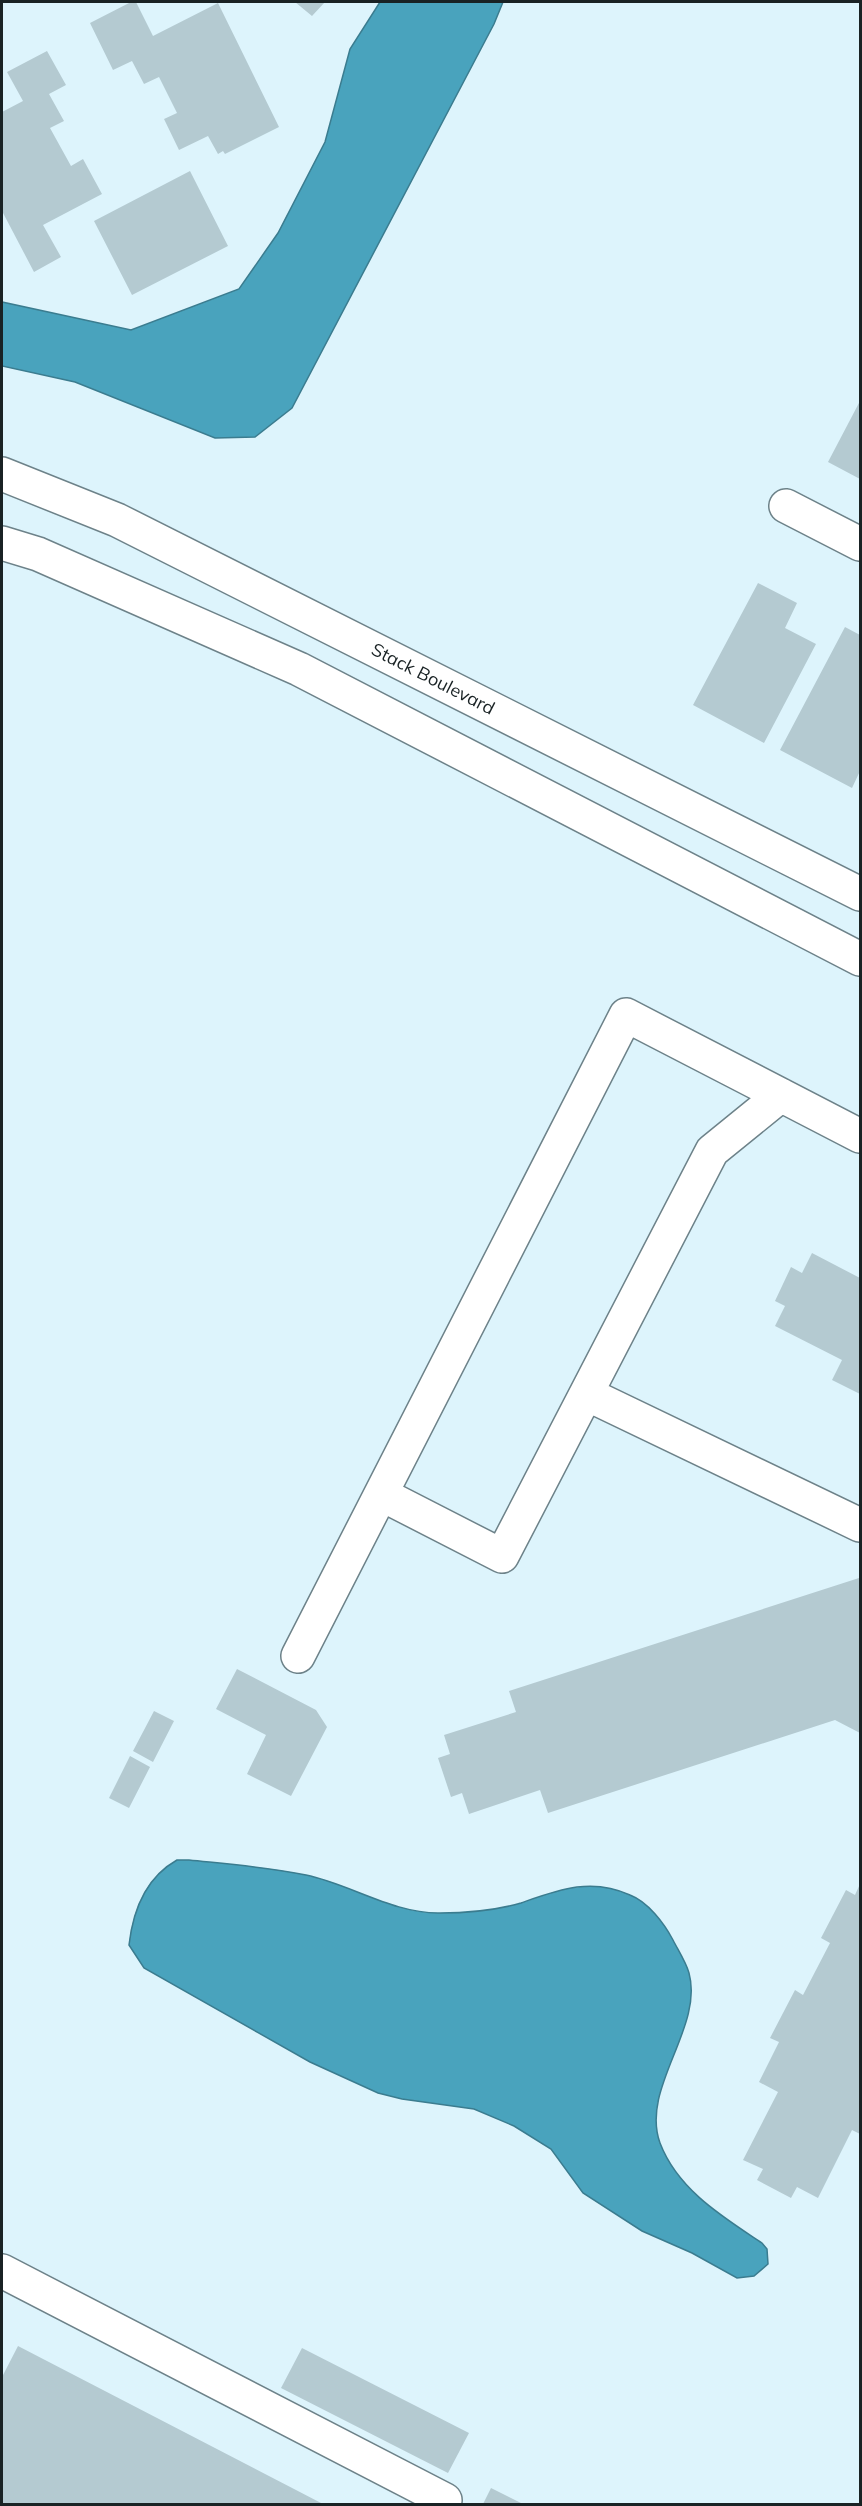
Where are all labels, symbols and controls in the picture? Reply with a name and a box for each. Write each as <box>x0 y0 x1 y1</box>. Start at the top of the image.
street label: Stack Boulevard <box>368 638 499 720</box>

